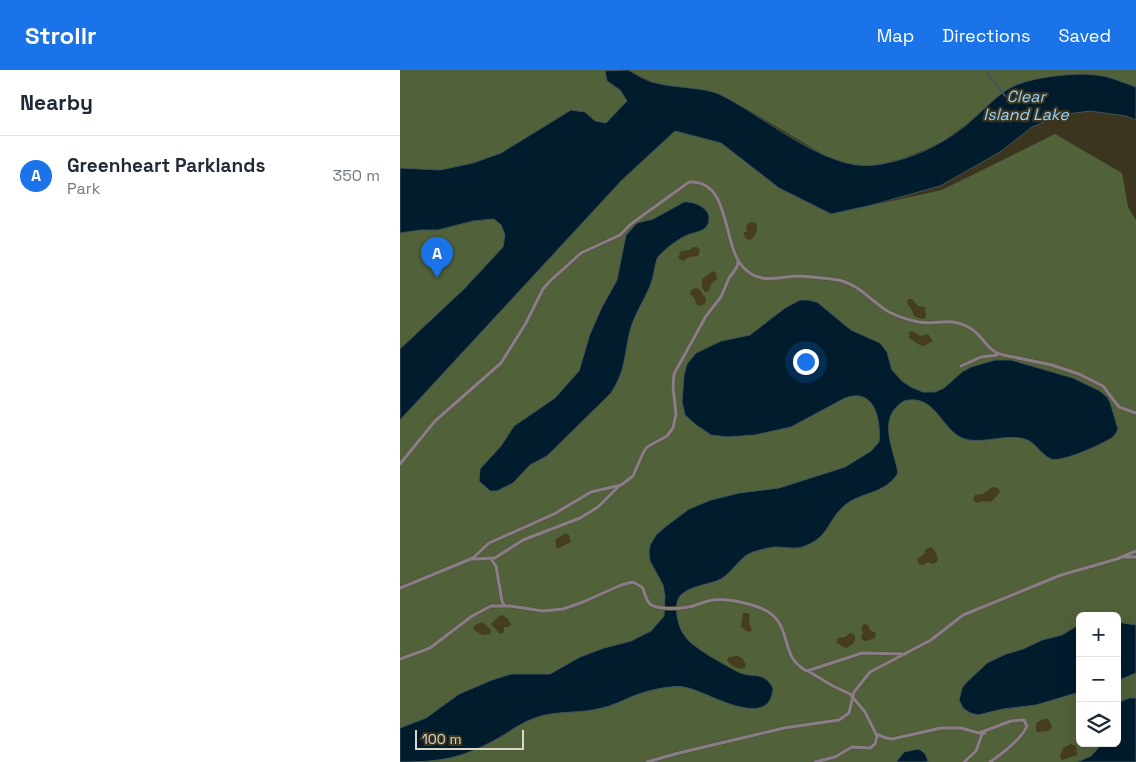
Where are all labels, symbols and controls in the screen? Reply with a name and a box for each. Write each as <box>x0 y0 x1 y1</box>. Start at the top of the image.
text: Strollr <box>25 20 97 51</box>
text: Map <box>877 24 914 47</box>
text: Directions <box>942 24 1031 47</box>
text: Saved <box>1059 24 1111 47</box>
water label: Clear Island Lake <box>983 86 1069 125</box>
text: Nearby <box>20 89 93 116</box>
text: Greenheart Parklands <box>67 153 265 178</box>
text: A <box>31 165 41 186</box>
text: 350 m <box>333 165 380 186</box>
text: Park <box>67 178 100 199</box>
pin: A <box>421 237 453 278</box>
your location <box>793 349 819 375</box>
map controls <box>1076 612 1121 747</box>
button: + <box>1076 612 1121 657</box>
button: − <box>1076 657 1121 702</box>
button: layers <box>1076 702 1121 747</box>
scale bar <box>415 727 524 750</box>
text: 100 m <box>422 730 461 748</box>

